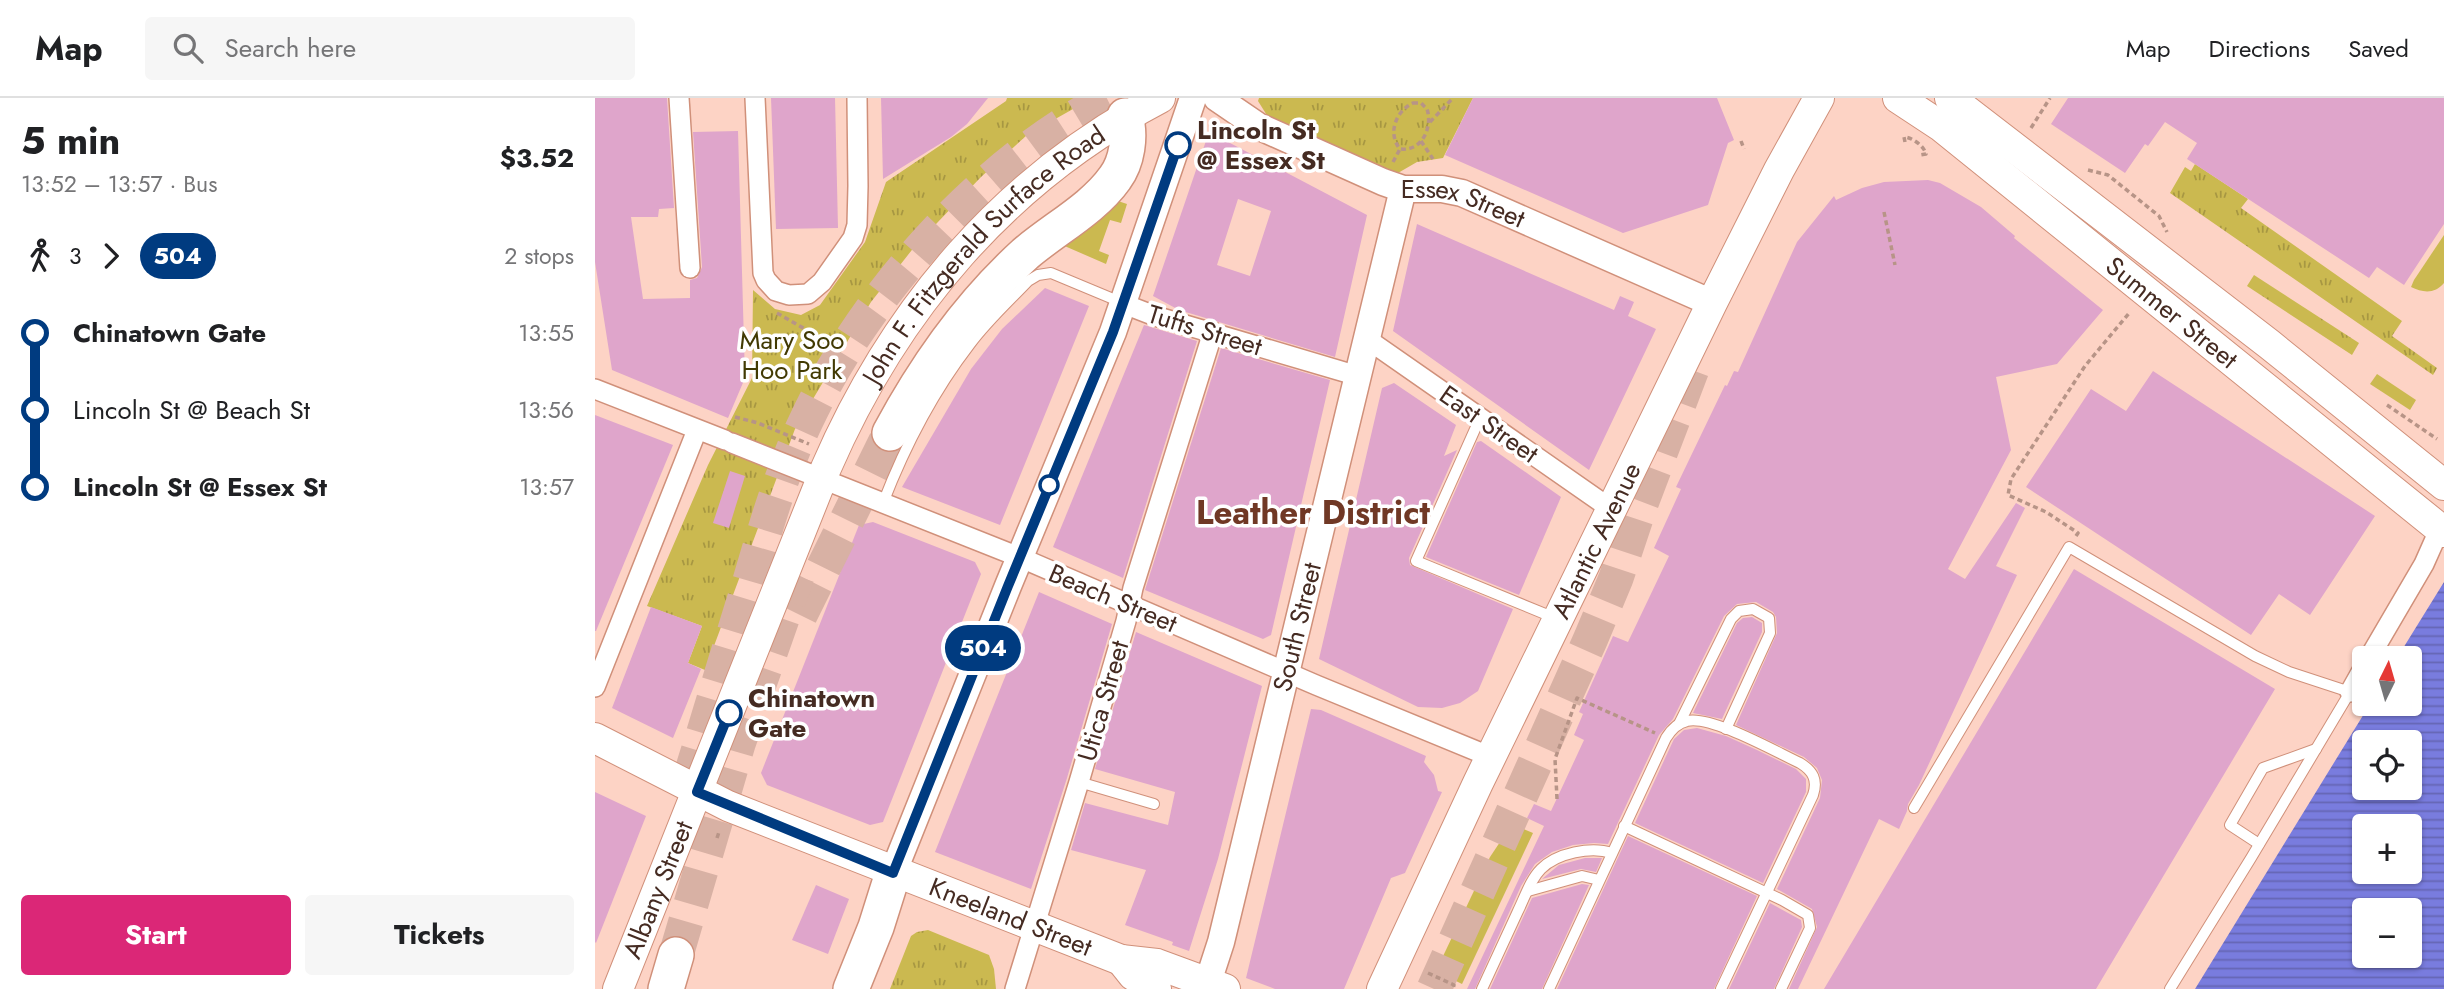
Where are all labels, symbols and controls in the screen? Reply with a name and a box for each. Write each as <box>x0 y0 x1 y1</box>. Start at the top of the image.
search box <box>145 17 635 80</box>
text: Map <box>35 25 103 72</box>
icon: search <box>169 29 207 67</box>
text: Search here <box>225 29 356 67</box>
text: Map <box>2126 31 2171 66</box>
text: Directions <box>2209 31 2310 66</box>
text: Saved <box>2348 31 2409 66</box>
place label: Lincoln St @ Essex St <box>1197 111 1326 179</box>
text: 5 min <box>21 113 120 168</box>
street label: John F. Fitzgerald Surface Road <box>851 116 1113 394</box>
marker: Lincoln St @ Essex St <box>1165 132 1191 158</box>
text: $3.52 <box>500 139 574 177</box>
text: 13:52 – 13:57 · Bus <box>21 167 217 201</box>
street label: Essex Street <box>1401 169 1532 238</box>
icon: walk <box>21 237 59 275</box>
icon: forward <box>92 237 130 275</box>
text: 504 <box>154 238 202 273</box>
text: 3 <box>69 239 82 273</box>
text: 2 stops <box>504 239 574 273</box>
street label: Summer Street <box>2097 247 2247 378</box>
street label: Tufts Street <box>1143 295 1268 366</box>
text: Chinatown Gate <box>73 314 266 352</box>
text: 13:55 <box>518 316 574 350</box>
park label: Mary Soo Hoo Park <box>739 321 845 389</box>
street label: East Street <box>1432 376 1547 473</box>
text: Lincoln St @ Beach St <box>73 391 310 429</box>
text: 13:56 <box>518 393 574 427</box>
street label: Atlantic Avenue <box>1542 456 1650 625</box>
text: Lincoln St @ Essex St <box>73 468 327 506</box>
text: 13:57 <box>519 470 574 504</box>
unlabelled marker <box>1039 475 1059 495</box>
district label: Leather District <box>1196 489 1431 536</box>
street label: Beach Street <box>1043 554 1184 642</box>
street label: South Street <box>1263 558 1331 696</box>
line badge: 504 <box>943 625 1023 671</box>
text: 504 <box>959 630 1007 665</box>
street label: Utica Street <box>1068 635 1139 766</box>
north arrow <box>2352 646 2422 716</box>
map controls <box>2352 646 2422 968</box>
place label: Chinatown Gate <box>748 679 875 747</box>
marker: Chinatown Gate <box>716 700 742 726</box>
button: locate <box>2352 730 2422 800</box>
street label: Albany Street <box>613 814 703 964</box>
button: + <box>2352 814 2422 884</box>
street label: Kneeland Street <box>924 868 1098 966</box>
button: Start <box>21 895 291 975</box>
button: Tickets <box>305 895 574 975</box>
button: − <box>2352 898 2422 968</box>

